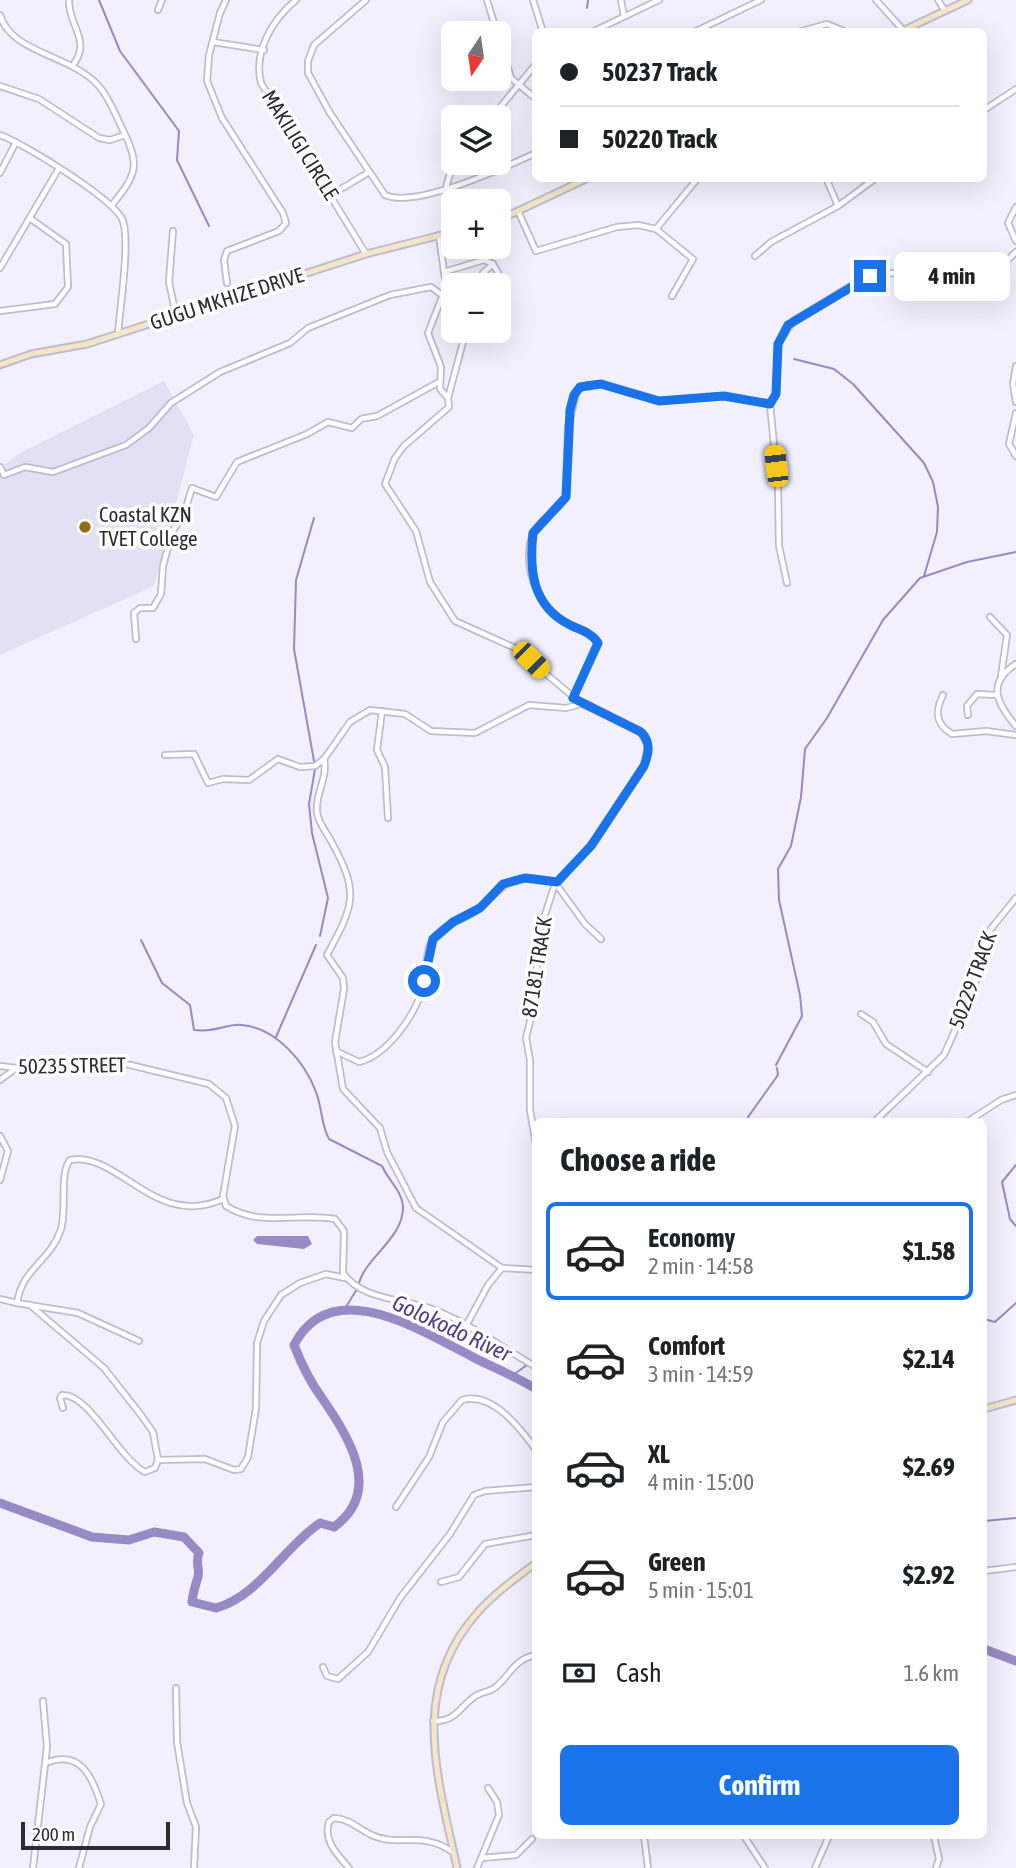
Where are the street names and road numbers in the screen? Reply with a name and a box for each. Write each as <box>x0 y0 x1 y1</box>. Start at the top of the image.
street label: MAKILIGI CIRCLE <box>258 85 344 204</box>
street label: GUGU MKHIZE DRIVE <box>147 262 307 334</box>
street label: 87181 TRACK <box>516 914 556 1019</box>
street label: 50229 TRACK <box>943 927 1001 1032</box>
street label: 50235 STREET <box>18 1052 126 1078</box>

